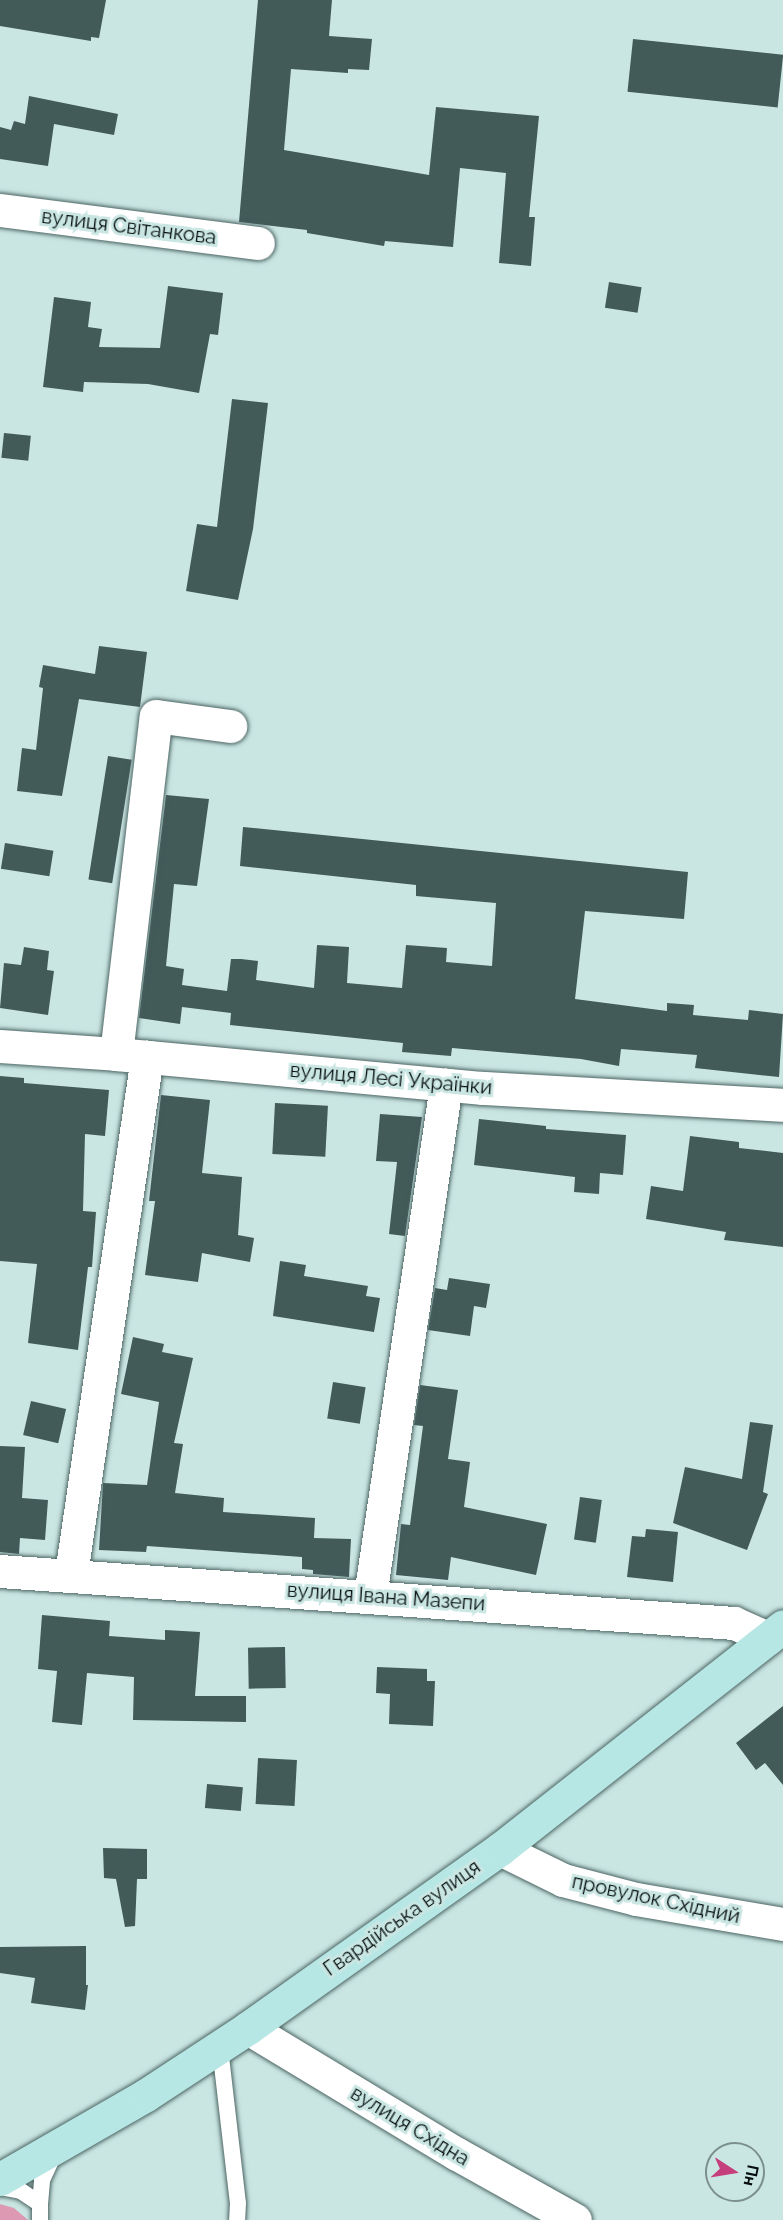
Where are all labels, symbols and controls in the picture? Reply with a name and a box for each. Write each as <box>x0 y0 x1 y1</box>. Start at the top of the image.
street label: вулиця Світанкова <box>40 204 218 250</box>
street label: вулиця Лесі Українки <box>289 1058 493 1100</box>
street label: вулиця Івана Мазепи <box>286 1578 486 1616</box>
street label: Гвардійська вулиця <box>319 1855 485 1981</box>
street label: провулок Східний <box>570 1869 742 1929</box>
street label: вулиця Східна <box>346 2081 474 2171</box>
north arrow <box>705 2142 765 2202</box>
text: Пн <box>740 2163 763 2188</box>

